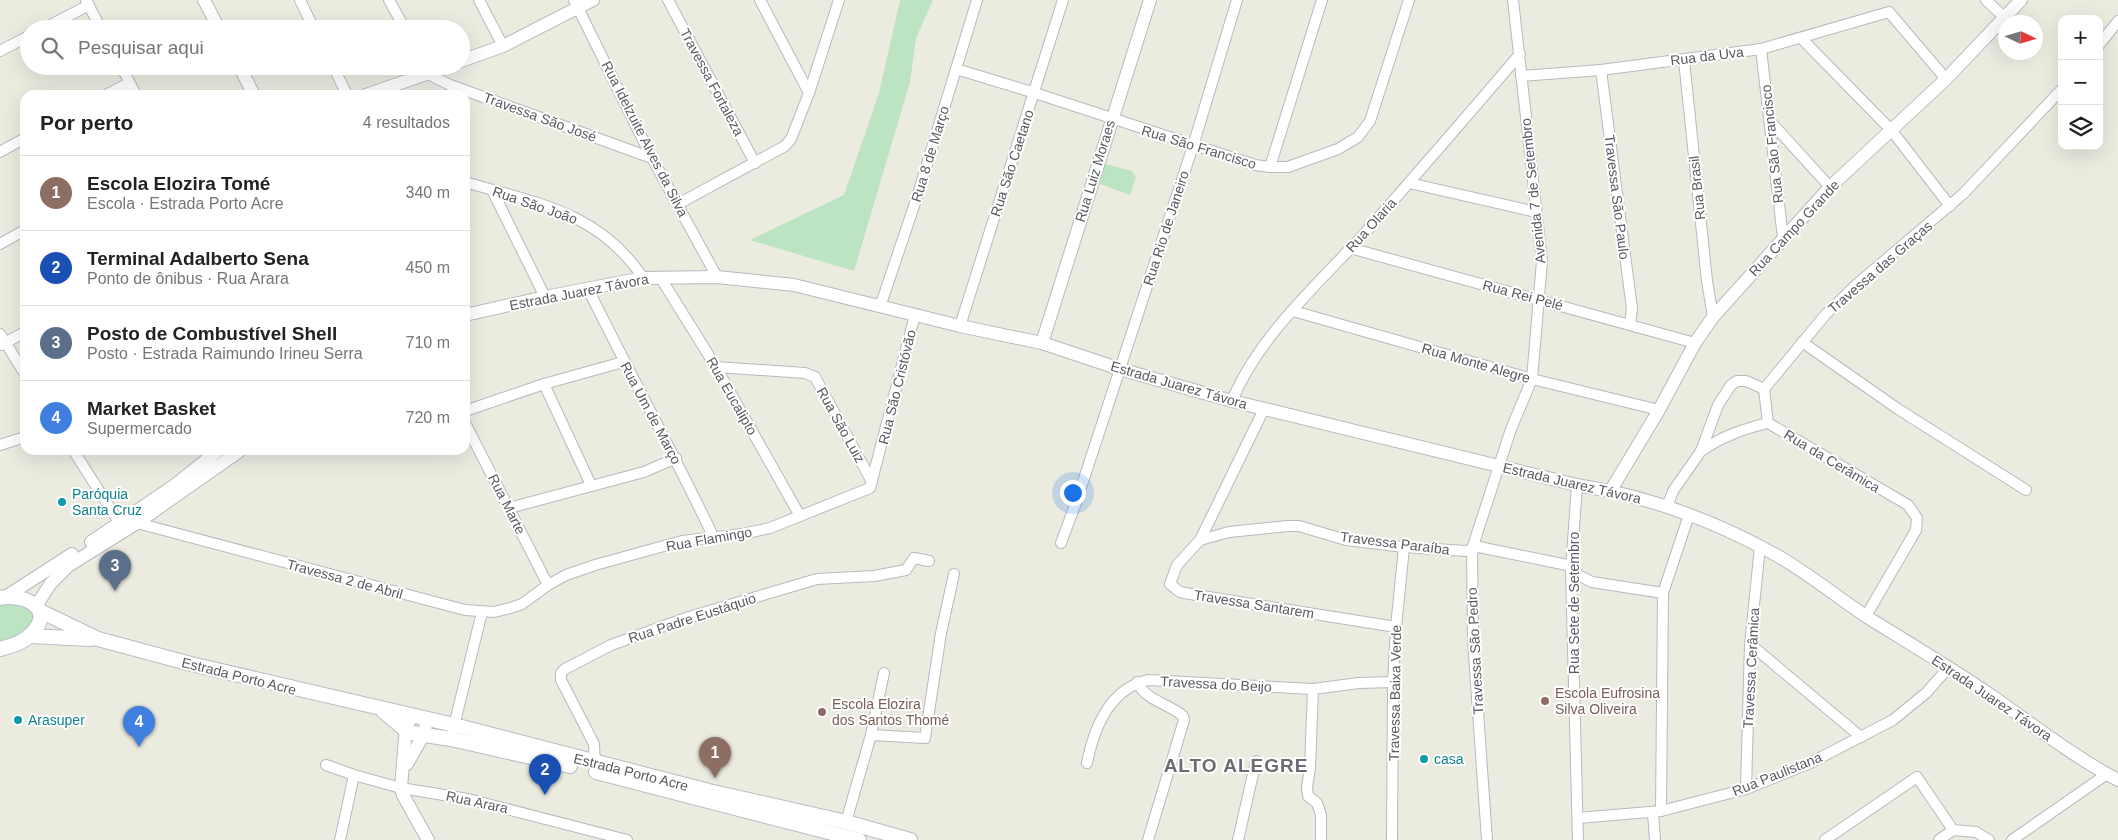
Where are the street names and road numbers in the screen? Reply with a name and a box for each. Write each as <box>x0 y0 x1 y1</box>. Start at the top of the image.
street label: Travessa Fortaleza <box>677 26 747 139</box>
street label: Rua da Uva <box>1669 44 1745 68</box>
street label: Rua Idelzuite Alves da Silva <box>599 58 691 220</box>
street label: Rua São Francisco <box>1758 84 1786 204</box>
street label: Travessa São José <box>481 89 599 145</box>
street label: Rua 8 de Março <box>908 104 952 204</box>
street label: Rua São Caetano <box>987 107 1037 218</box>
street label: Avenida 7 de Setembro <box>1517 117 1549 264</box>
street label: Rua Luiz Moraes <box>1072 118 1118 224</box>
street label: Rua São Francisco <box>1140 122 1258 172</box>
street label: Travessa São Paulo <box>1601 134 1633 260</box>
street label: Rua Brasil <box>1686 155 1708 221</box>
street label: Rua Rio de Janeiro <box>1140 168 1192 287</box>
street label: Rua Campo Grande <box>1745 177 1843 279</box>
street label: Rua São João <box>490 183 580 227</box>
street label: Rua Olaria <box>1343 195 1399 255</box>
street label: Travessa das Graças <box>1825 217 1935 317</box>
street label: Estrada Juarez Távora <box>508 271 650 313</box>
street label: Rua Rei Pelé <box>1481 277 1565 313</box>
street label: Rua São Cristóvão <box>875 328 919 446</box>
street label: Rua Monte Alegre <box>1420 340 1532 386</box>
street label: Rua Eucalipto <box>703 354 761 438</box>
street label: Estrada Juarez Távora <box>1109 358 1249 412</box>
street label: Rua Um de Março <box>617 359 685 467</box>
street label: Rua São Luiz <box>814 384 868 466</box>
street label: Rua da Cerâmica <box>1781 426 1883 496</box>
street label: Estrada Juarez Távora <box>1501 459 1643 507</box>
street label: Rua Marte <box>485 471 529 537</box>
street label: Rua Flamingo <box>665 524 754 554</box>
street label: Travessa Paraíba <box>1339 528 1451 558</box>
street label: Rua Sete de Setembro <box>1566 532 1582 674</box>
street label: Travessa 2 de Abril <box>285 556 405 602</box>
street label: Travessa Santarem <box>1193 587 1315 621</box>
street label: Travessa São Pedro <box>1464 587 1486 715</box>
street label: Rua Padre Eustáquio <box>626 590 758 646</box>
street label: Travessa Cerâmica <box>1740 607 1762 729</box>
street label: Travessa Baixa Verde <box>1386 624 1404 761</box>
street label: Estrada Juarez Távora <box>1929 652 2055 744</box>
street label: Estrada Porto Acre <box>180 654 298 698</box>
street label: Travessa do Beijo <box>1160 673 1272 695</box>
street label: Rua Paulistana <box>1730 749 1824 799</box>
street label: Estrada Porto Acre <box>572 750 690 794</box>
street label: Rua Arara <box>445 788 510 816</box>

